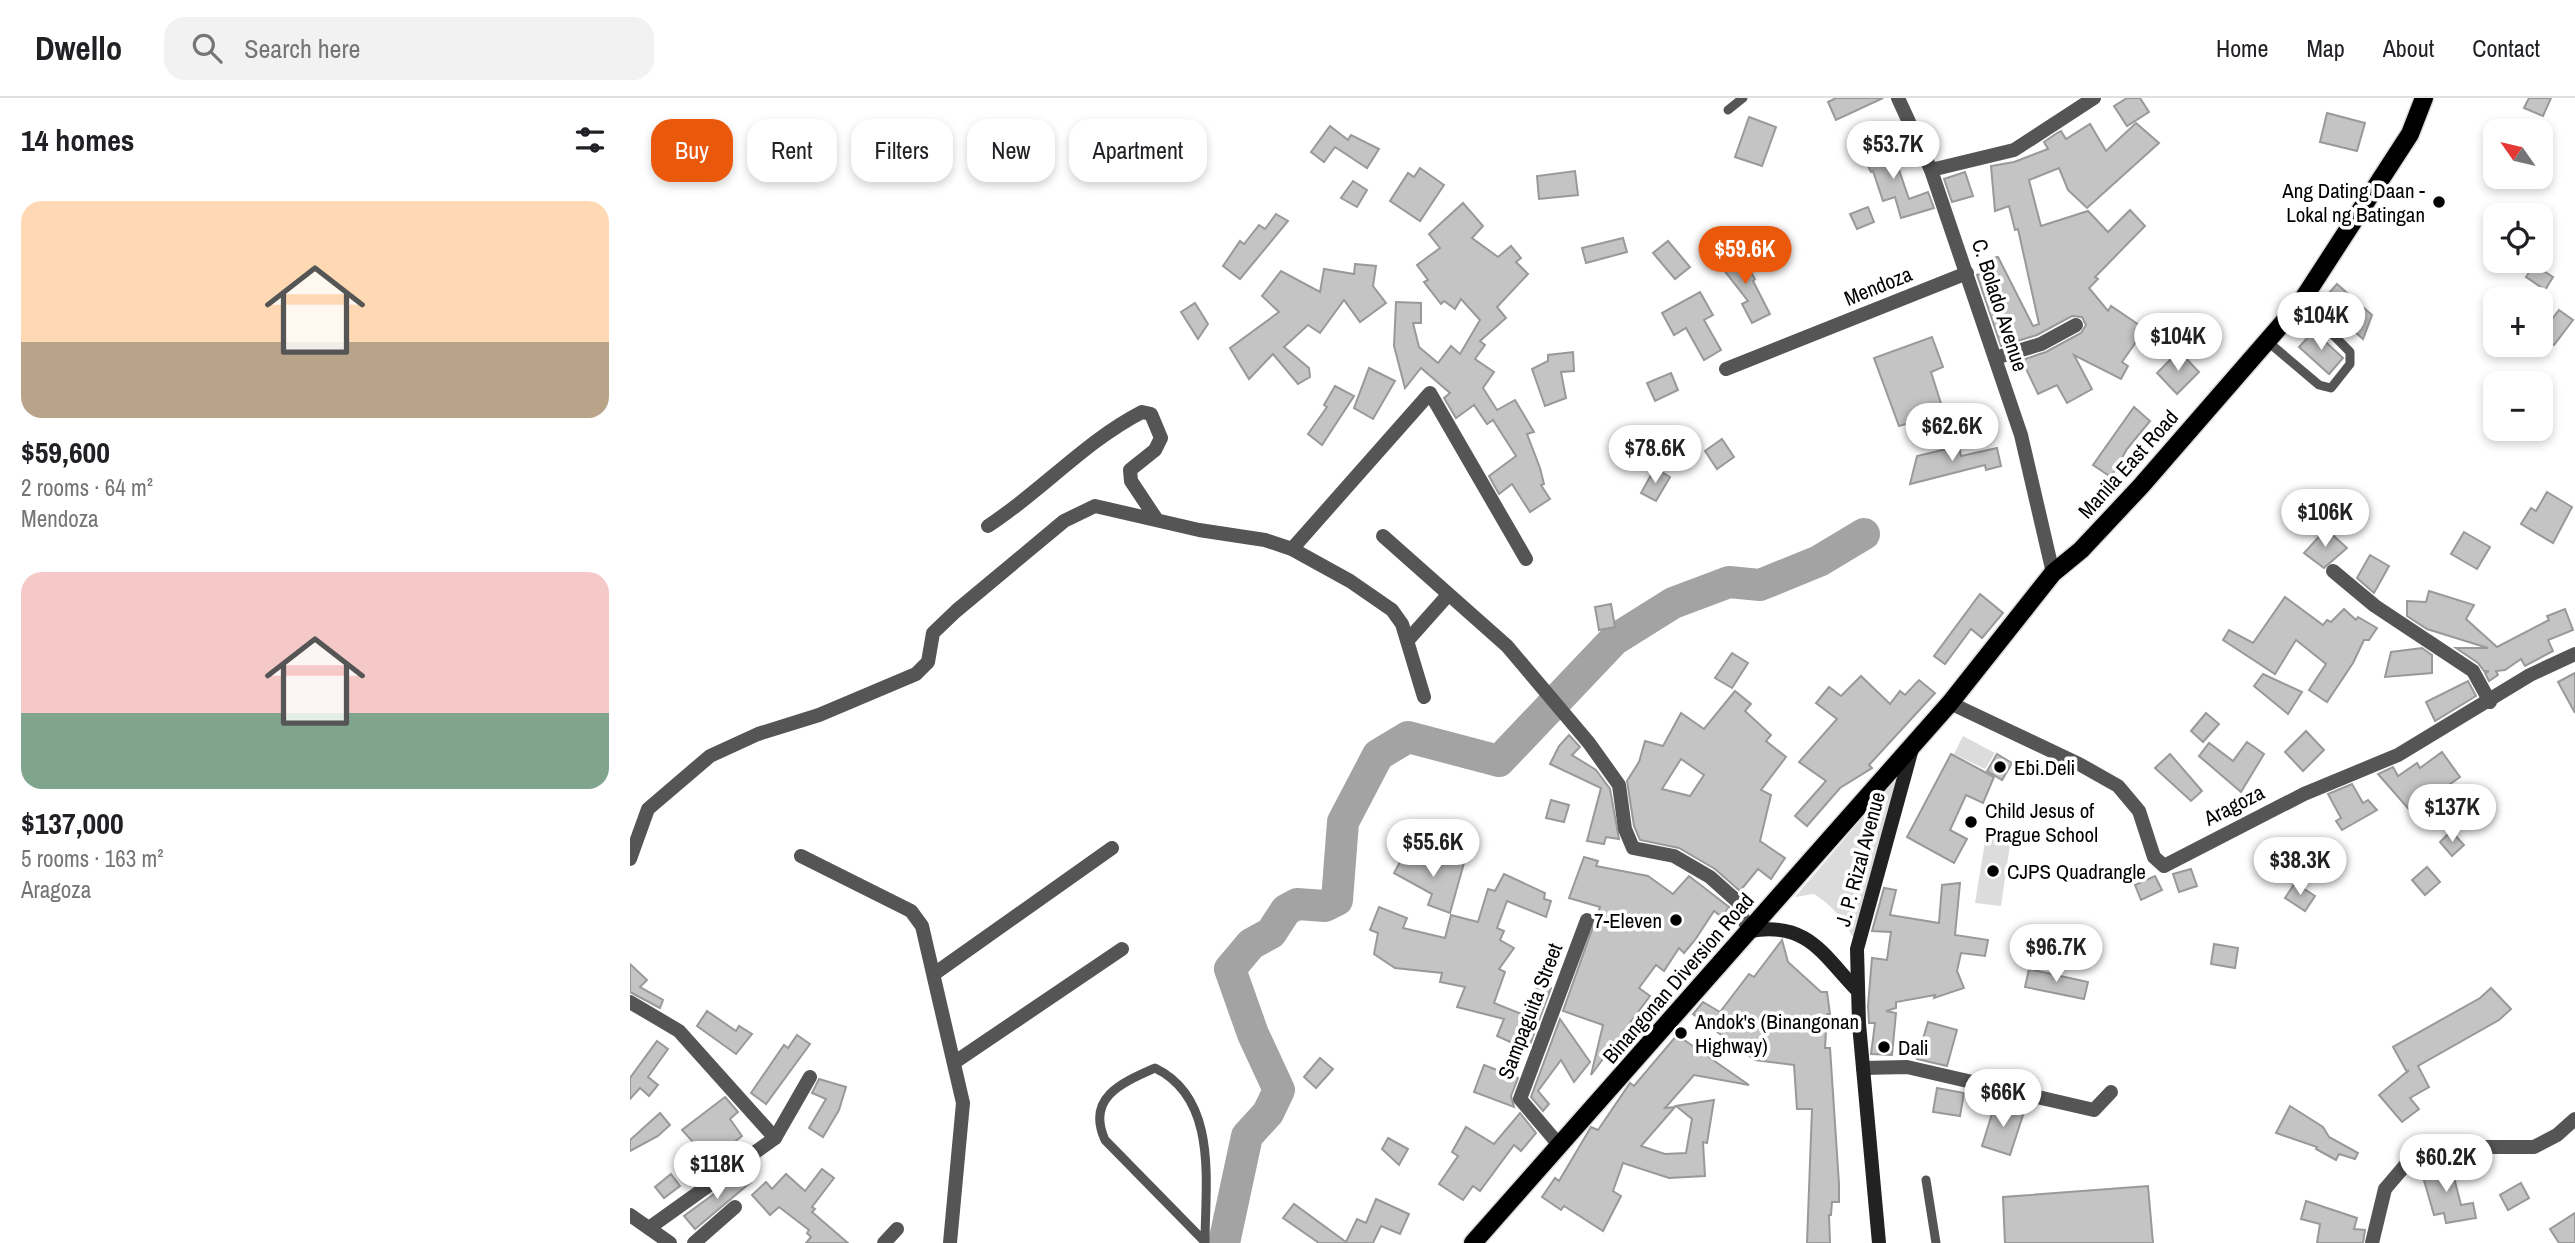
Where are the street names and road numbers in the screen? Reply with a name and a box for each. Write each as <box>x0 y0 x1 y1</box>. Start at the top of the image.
street label: C. Bolado Avenue <box>1965 235 2035 375</box>
street label: Mendoza <box>1840 259 1917 313</box>
street label: Manila East Road <box>2071 403 2185 525</box>
street label: Aragoza <box>2198 777 2270 833</box>
street label: J. P. Rizal Avenue <box>1828 788 1892 930</box>
street label: Binangonan Diversion Road <box>1596 886 1760 1070</box>
street label: Sampaguita Street <box>1491 939 1569 1083</box>

